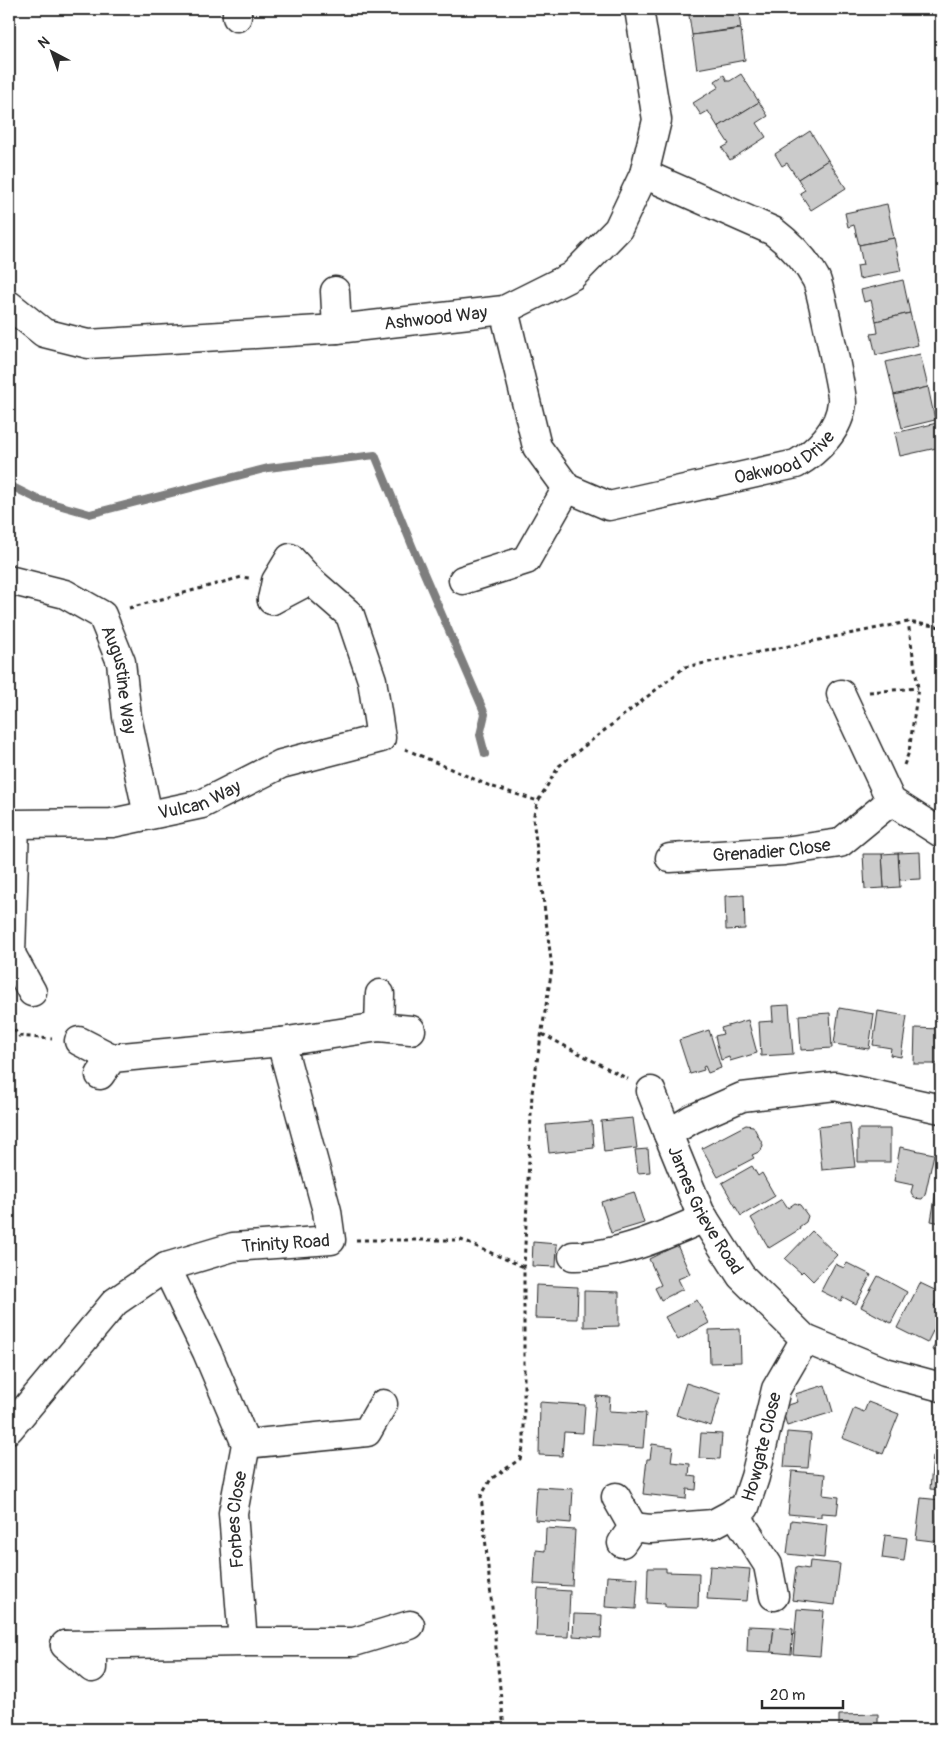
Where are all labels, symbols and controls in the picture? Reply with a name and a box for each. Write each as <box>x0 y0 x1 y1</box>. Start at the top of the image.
north arrow <box>28 28 78 78</box>
text: N <box>35 33 53 52</box>
street label: Ashwood Way <box>383 301 489 336</box>
street label: Oakwood Drive <box>732 426 840 490</box>
street label: Augustine Way <box>95 622 141 737</box>
street label: Vulcan Way <box>156 775 245 825</box>
street label: Grenadier Close <box>712 833 832 867</box>
street label: James Grieve Road <box>662 1143 748 1279</box>
street label: Trinity Road <box>241 1229 331 1258</box>
street label: Howgate Close <box>737 1390 787 1505</box>
street label: Forbes Close <box>222 1469 253 1569</box>
scale bar <box>762 1678 844 1710</box>
text: 20 m <box>770 1686 805 1705</box>

